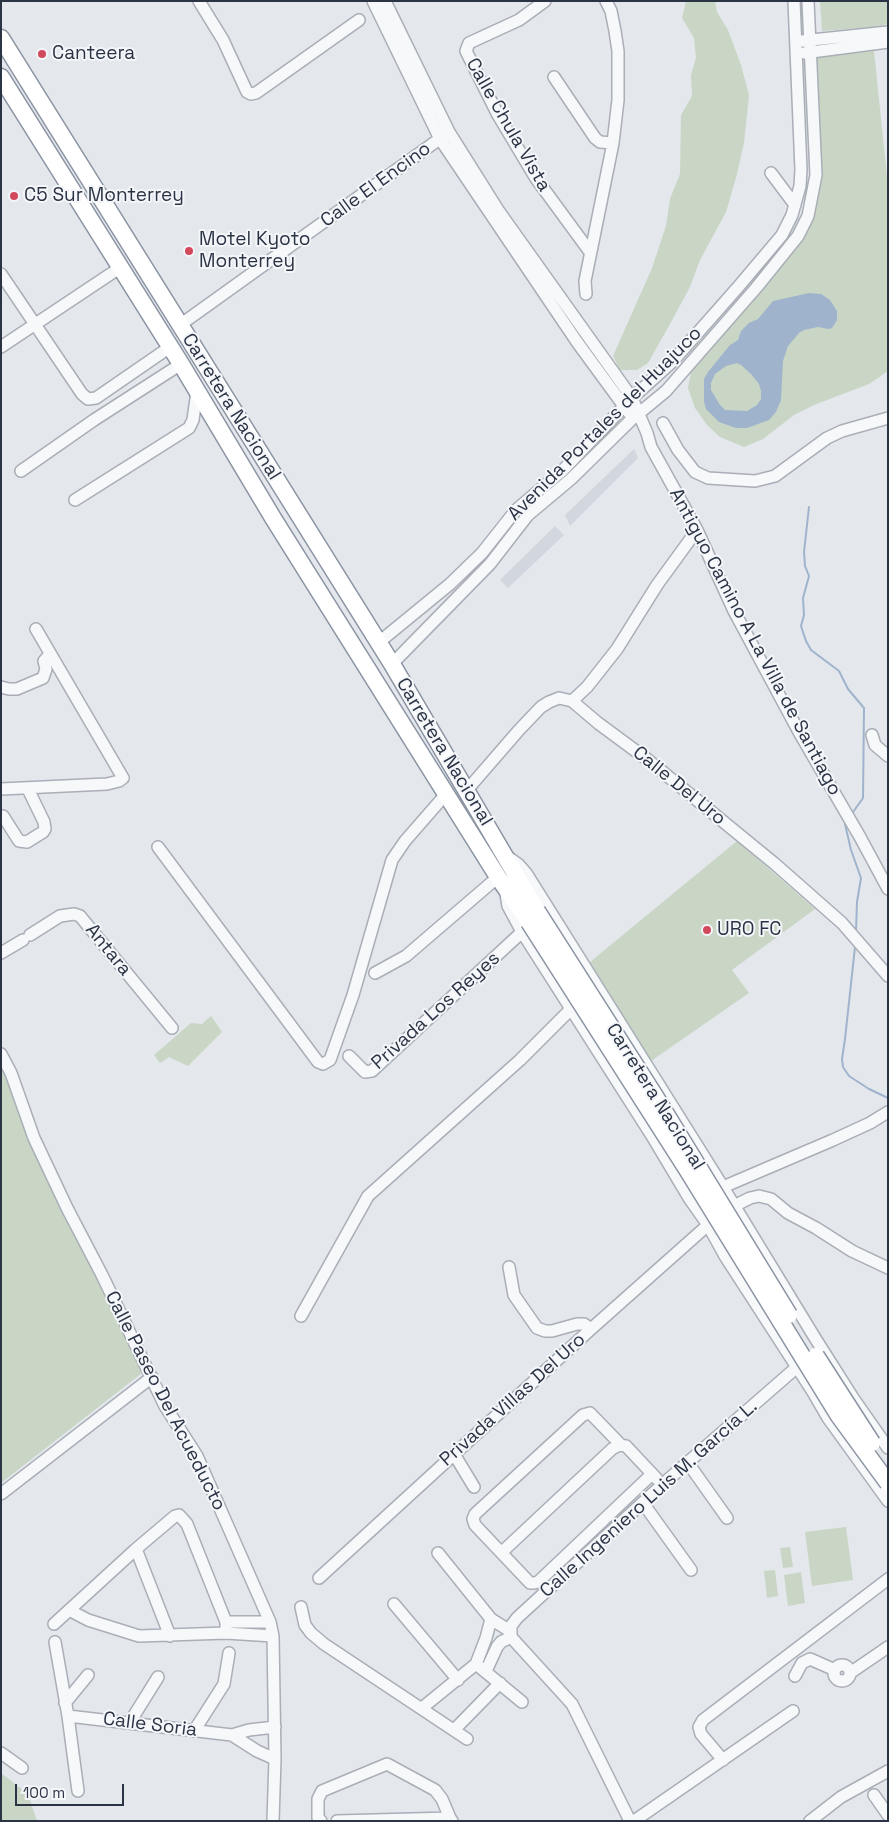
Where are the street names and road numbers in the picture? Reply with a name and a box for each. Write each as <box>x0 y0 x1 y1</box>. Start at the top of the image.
street label: Calle Chula Vista <box>461 54 555 196</box>
street label: Calle El Encino <box>316 137 436 233</box>
street label: Avenida Portales del Huajuco <box>503 322 707 526</box>
street label: Carretera Nacional <box>177 329 285 485</box>
street label: Antiguo Camino A La Villa de Santiago <box>664 485 846 799</box>
street label: Carretera Nacional <box>391 674 497 830</box>
street label: Calle Del Uro <box>628 742 730 830</box>
street label: Antara <box>80 919 136 981</box>
street label: Privada Los Reyes <box>367 947 505 1075</box>
street label: Carretera Nacional <box>601 1019 709 1175</box>
street label: Calle Paseo Del Acueducto <box>100 1288 230 1514</box>
street label: Privada Villas Del Uro <box>436 1329 590 1471</box>
street label: Calle Ingeniero Luis M. García L. <box>536 1395 762 1603</box>
street label: Calle Soria <box>102 1708 198 1742</box>

